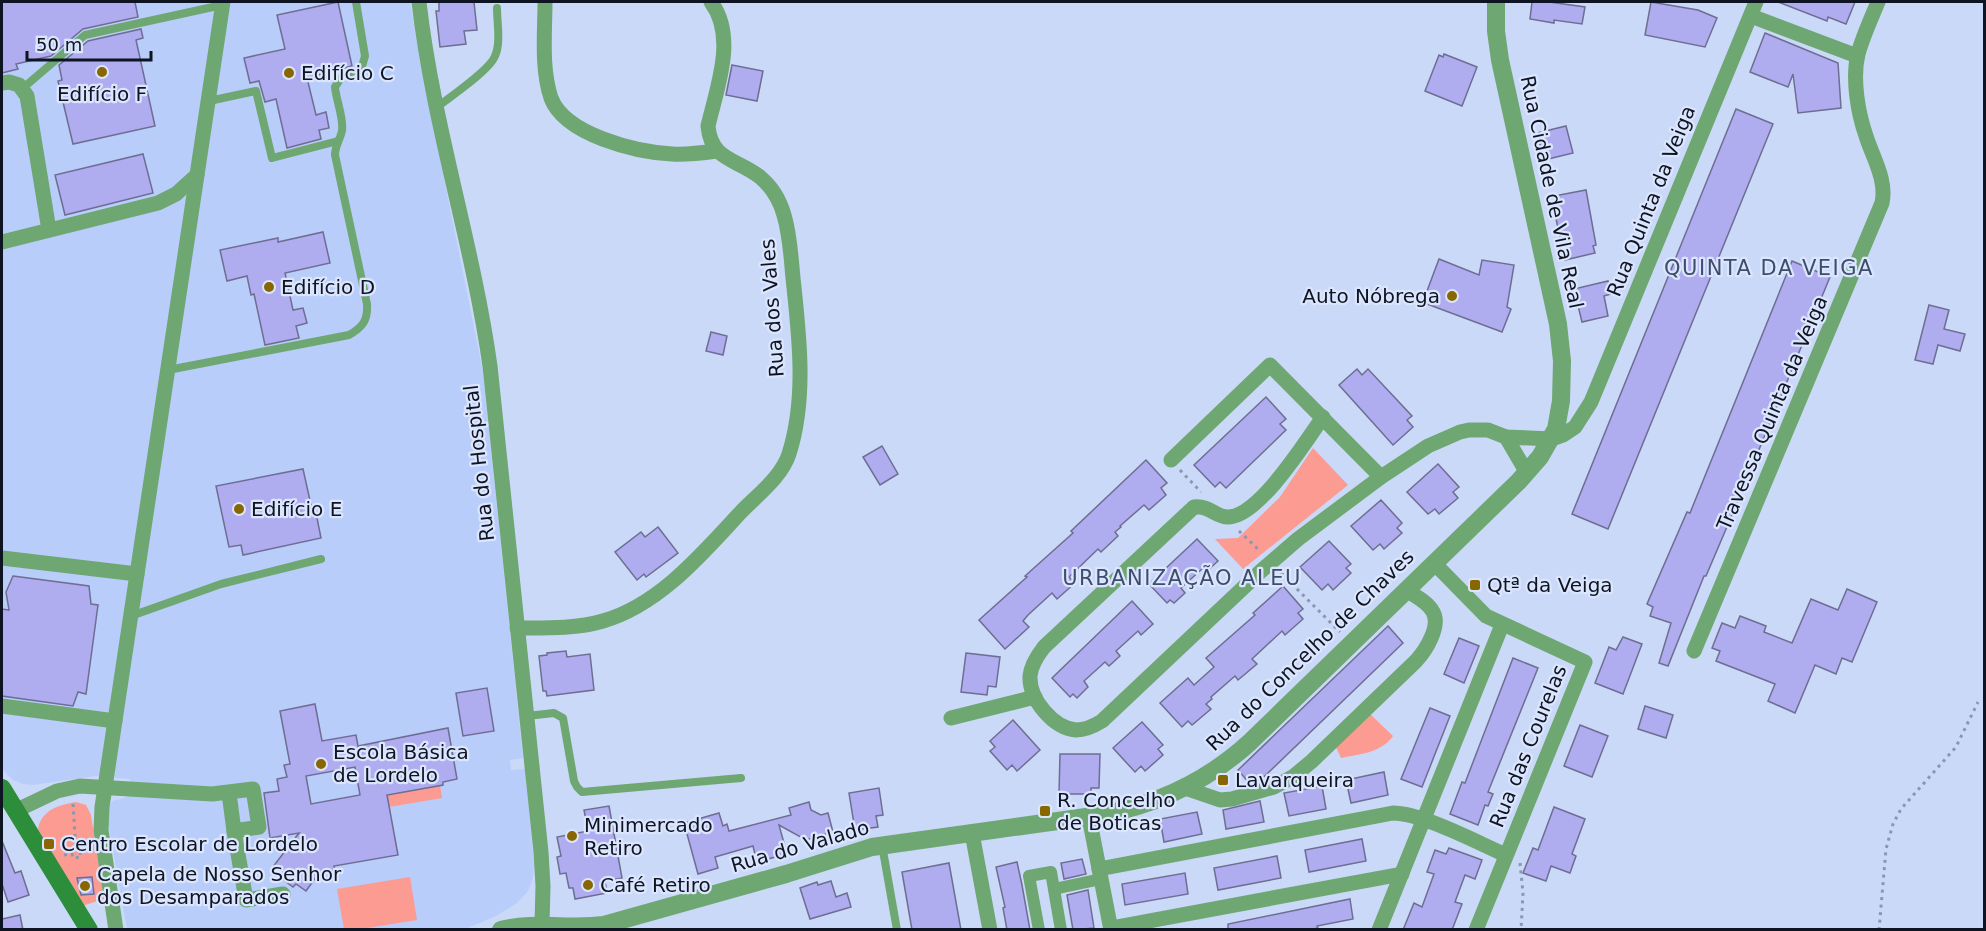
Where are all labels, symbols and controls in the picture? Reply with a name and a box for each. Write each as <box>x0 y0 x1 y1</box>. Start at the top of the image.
scale bar <box>27 24 152 62</box>
text: 50 m <box>36 34 82 55</box>
place label: Edifício C <box>301 61 394 85</box>
marker: Edifício F <box>95 65 109 79</box>
marker: Edifício C <box>282 66 296 80</box>
street label: Rua Cidade de Vila Real <box>1516 73 1588 311</box>
place label: Edifício F <box>57 82 147 106</box>
street label: Rua Quinta da Veiga <box>1602 102 1700 300</box>
street label: Rua dos Vales <box>755 238 789 378</box>
district label: QUINTA DA VEIGA <box>1664 256 1874 280</box>
place label: Edifício D <box>281 275 375 299</box>
marker: Edifício D <box>262 280 276 294</box>
place label: Auto Nóbrega <box>1302 284 1440 308</box>
marker: Auto Nóbrega <box>1445 289 1459 303</box>
street label: Travessa Quinta da Veiga <box>1711 292 1832 535</box>
street label: Rua do Hospital <box>459 384 499 542</box>
place label: Edifício E <box>251 497 342 521</box>
marker: Edifício E <box>232 502 246 516</box>
street label: Rua do Concelho de Chaves <box>1201 544 1419 756</box>
district label: URBANIZAÇÃO ALEU <box>1062 564 1302 590</box>
place label: Qtª da Veiga <box>1487 573 1613 597</box>
marker: Qtª da Veiga <box>1468 578 1482 592</box>
street label: Rua das Courelas <box>1484 661 1572 831</box>
place label: Escola Básica de Lordelo <box>333 740 469 787</box>
marker: Escola Básica de Lordelo <box>314 757 328 771</box>
place label: Lavarqueira <box>1235 768 1354 792</box>
marker: Lavarqueira <box>1216 773 1230 787</box>
place label: R. Concelho de Boticas <box>1057 788 1176 835</box>
marker: R. Concelho de Boticas <box>1038 804 1052 818</box>
place label: Minimercado Retiro <box>584 813 713 860</box>
street label: Rua do Valado <box>728 815 872 877</box>
marker: Minimercado Retiro <box>565 829 579 843</box>
place label: Centro Escolar de Lordelo <box>61 832 318 856</box>
marker: Centro Escolar de Lordelo <box>42 837 56 851</box>
place label: Capela de Nosso Senhor dos Desamparados <box>97 862 342 909</box>
place label: Café Retiro <box>600 873 711 897</box>
marker: Café Retiro <box>581 878 595 892</box>
marker: Capela de Nosso Senhor dos Desamparados <box>78 879 92 893</box>

